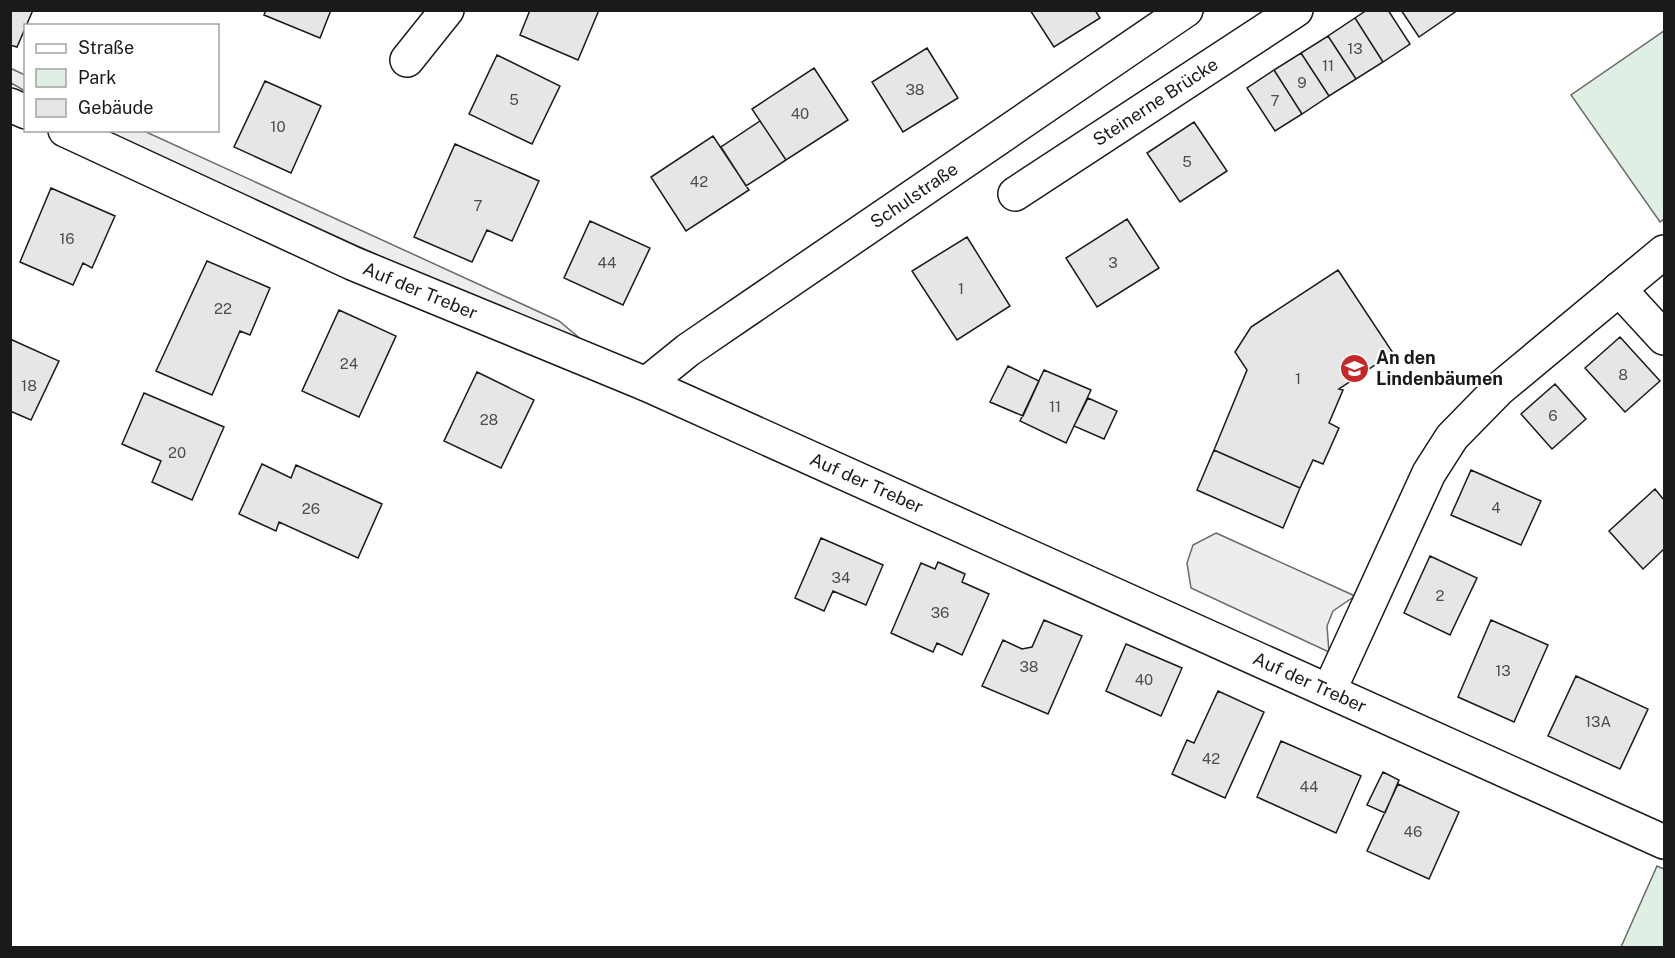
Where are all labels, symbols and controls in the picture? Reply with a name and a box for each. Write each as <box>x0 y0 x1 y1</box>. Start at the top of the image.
legend <box>24 24 219 132</box>
text: Straße <box>78 37 134 58</box>
house number: 13 <box>1347 40 1363 57</box>
street label: Steinerne Brücke <box>1089 53 1222 150</box>
house number: 11 <box>1322 57 1334 74</box>
text: Park <box>78 67 116 88</box>
house number: 9 <box>1297 74 1307 91</box>
house number: 38 <box>905 81 925 98</box>
house number: 5 <box>509 91 519 108</box>
house number: 7 <box>1270 92 1280 109</box>
text: Gebäude <box>78 97 153 118</box>
house number: 40 <box>791 105 809 122</box>
house number: 10 <box>270 118 286 135</box>
house number: 5 <box>1182 153 1192 170</box>
street label: Schulstraße <box>866 158 962 232</box>
house number: 42 <box>690 173 708 190</box>
house number: 7 <box>473 197 483 214</box>
house number: 16 <box>59 230 75 247</box>
house number: 44 <box>598 254 616 271</box>
house number: 3 <box>1108 254 1118 271</box>
street label: Auf der Treber <box>360 258 481 323</box>
house number: 1 <box>958 280 964 297</box>
house number: 22 <box>214 300 232 317</box>
place label: An den Lindenbäumen <box>1376 347 1503 389</box>
school or university icon: An den Lindenbäumen <box>1339 352 1371 384</box>
house number: 24 <box>340 355 358 372</box>
house number: 8 <box>1618 366 1628 383</box>
house number: 1 <box>1295 370 1301 387</box>
house number: 18 <box>21 377 37 394</box>
house number: 11 <box>1049 398 1061 415</box>
house number: 6 <box>1548 407 1558 424</box>
house number: 28 <box>480 411 498 428</box>
house number: 20 <box>168 444 186 461</box>
street label: Auf der Treber <box>807 448 927 517</box>
house number: 4 <box>1491 499 1501 516</box>
house number: 26 <box>302 500 320 517</box>
house number: 34 <box>832 569 850 586</box>
house number: 2 <box>1436 587 1445 604</box>
house number: 36 <box>931 604 949 621</box>
street label: Auf der Treber <box>1250 648 1370 717</box>
house number: 38 <box>1019 658 1039 675</box>
house number: 13 <box>1495 662 1511 679</box>
house number: 40 <box>1135 671 1153 688</box>
house number: 13A <box>1585 713 1611 730</box>
house number: 42 <box>1202 750 1220 767</box>
house number: 44 <box>1300 778 1318 795</box>
house number: 46 <box>1404 823 1422 840</box>

